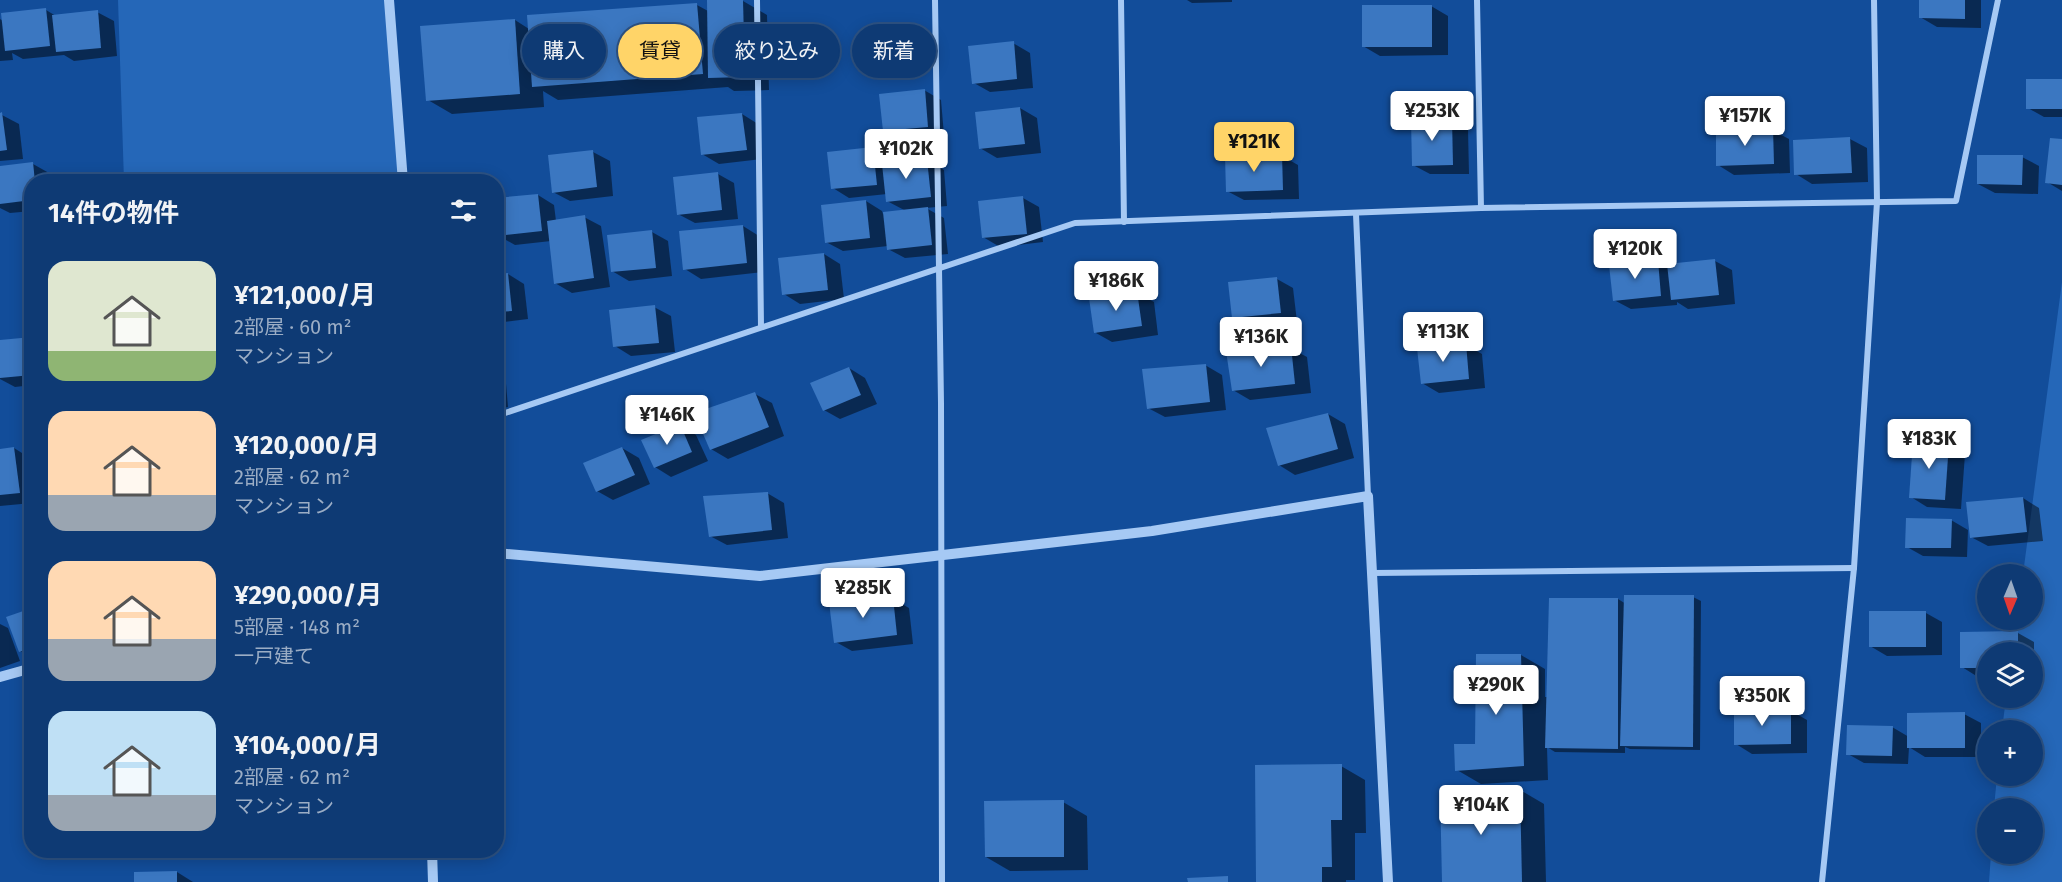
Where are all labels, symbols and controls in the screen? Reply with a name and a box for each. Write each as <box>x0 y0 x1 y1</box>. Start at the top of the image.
chip: 購入 <box>522 24 606 78</box>
chip: 賃貸 <box>618 24 702 78</box>
chip: 絞り込み <box>714 24 840 78</box>
chip: 新着 <box>852 24 936 78</box>
pin: ¥253K <box>1390 91 1474 142</box>
pin: ¥157K <box>1703 96 1787 147</box>
text: ¥253K <box>1405 98 1460 122</box>
text: ¥157K <box>1719 103 1771 127</box>
pin: ¥121K <box>1212 122 1296 173</box>
pin: ¥102K <box>864 129 948 180</box>
text: ¥121K <box>1228 129 1280 153</box>
text: ¥102K <box>879 136 933 160</box>
icon: filters <box>447 194 480 227</box>
text: 14件の物件 <box>48 198 179 229</box>
pin: ¥120K <box>1593 229 1677 280</box>
text: ¥120K <box>1608 236 1662 260</box>
pin: ¥186K <box>1074 261 1158 312</box>
text: ¥186K <box>1088 268 1144 292</box>
text: ¥121,000/月 <box>234 280 376 311</box>
icon: home <box>96 285 168 357</box>
pin: ¥113K <box>1401 312 1485 363</box>
text: 2部屋 · 60 m² <box>234 315 351 339</box>
pin: ¥136K <box>1219 317 1303 368</box>
text: ¥113K <box>1417 319 1469 343</box>
text: ¥136K <box>1234 324 1288 348</box>
text: マンション <box>234 344 334 368</box>
pin: ¥146K <box>625 395 709 446</box>
text: ¥146K <box>639 402 695 426</box>
pin: ¥183K <box>1887 419 1971 470</box>
text: ¥183K <box>1902 426 1956 450</box>
text: ¥120,000/月 <box>234 430 380 461</box>
icon: home <box>96 435 168 507</box>
text: 2部屋 · 62 m² <box>234 465 350 489</box>
text: マンション <box>234 494 334 518</box>
north arrow <box>1977 564 2043 630</box>
map controls <box>1977 564 2043 864</box>
pin: ¥285K <box>821 568 905 619</box>
text: ¥285K <box>835 575 891 599</box>
text: ¥290,000/月 <box>234 580 382 611</box>
icon: home <box>96 585 168 657</box>
text: 5部屋 · 148 m² <box>234 615 360 639</box>
button: layers <box>1977 642 2043 708</box>
text: 一戸建て <box>234 644 314 668</box>
pin: ¥290K <box>1454 665 1538 716</box>
text: ¥290K <box>1468 672 1524 696</box>
pin: ¥350K <box>1720 676 1804 727</box>
text: ¥350K <box>1734 683 1790 707</box>
button: + <box>1977 720 2043 786</box>
text: ¥104,000/月 <box>234 730 381 761</box>
icon: home <box>96 735 168 807</box>
text: 2部屋 · 62 m² <box>234 765 350 789</box>
pin: ¥104K <box>1439 785 1523 836</box>
text: ¥104K <box>1453 792 1509 816</box>
text: マンション <box>234 794 334 818</box>
button: − <box>1977 798 2043 864</box>

